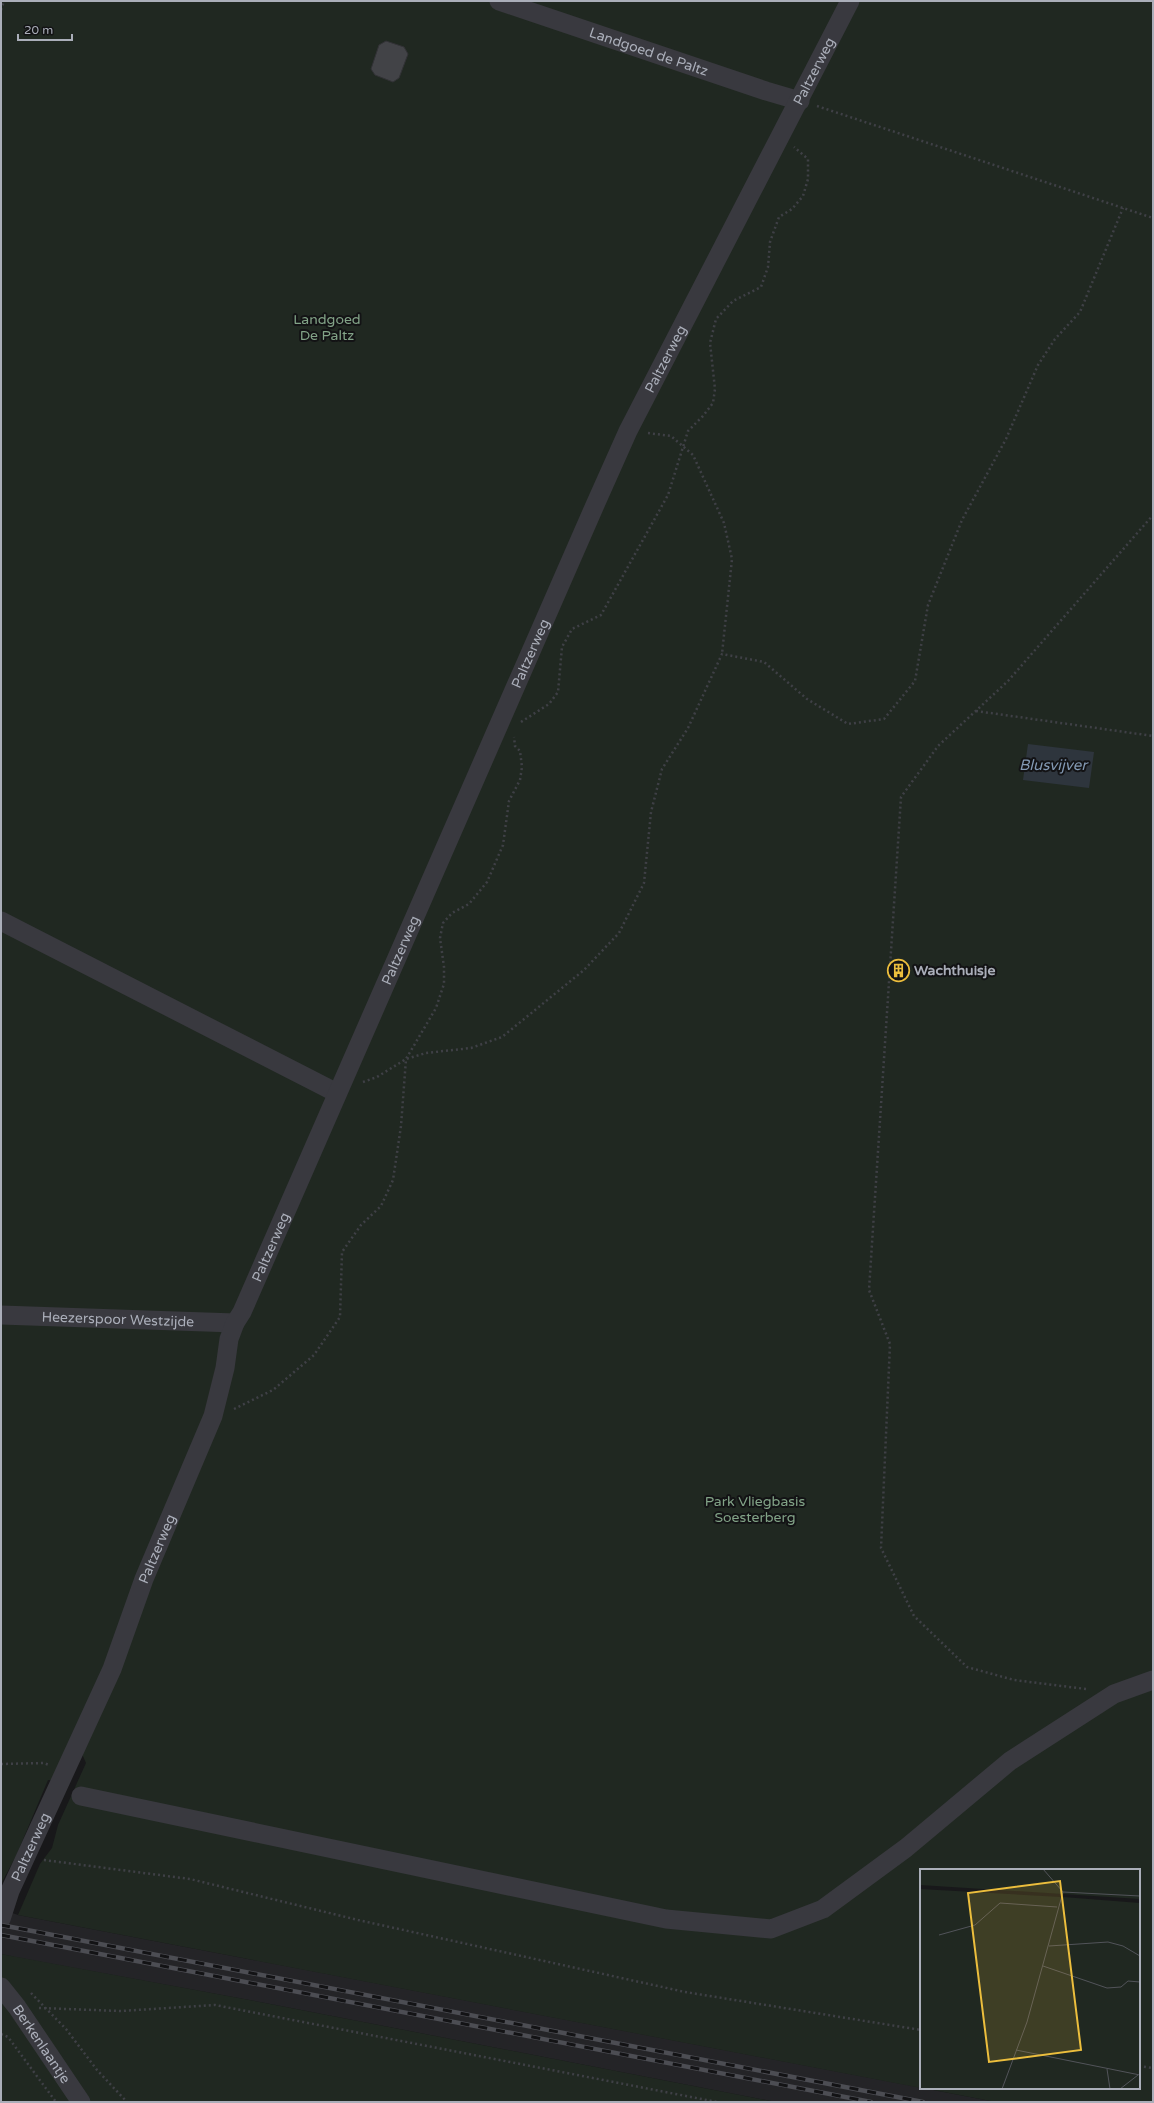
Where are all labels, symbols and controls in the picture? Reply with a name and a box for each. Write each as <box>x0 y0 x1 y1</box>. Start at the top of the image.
scale bar <box>18 16 72 42</box>
text: 20 m <box>24 23 53 37</box>
street label: Landgoed de Paltz <box>587 24 710 79</box>
street label: Paltzerweg <box>789 34 838 108</box>
park label: Landgoed De Paltz <box>293 311 361 344</box>
street label: Paltzerweg <box>641 322 690 396</box>
street label: Paltzerweg <box>508 616 553 691</box>
water label: Blusvijver <box>1019 756 1089 774</box>
street label: Paltzerweg <box>378 913 423 987</box>
building icon: Wachthuisje <box>886 957 912 983</box>
place label: Wachthuisje <box>914 962 995 979</box>
street label: Paltzerweg <box>248 1210 293 1284</box>
street label: Heezerspoor Westzijde <box>41 1308 194 1330</box>
park label: Park Vliegbasis Soesterberg <box>705 1493 806 1526</box>
street label: Paltzerweg <box>135 1512 179 1586</box>
street label: Paltzerweg <box>7 1810 53 1884</box>
inset map <box>920 1869 1140 2089</box>
street label: Berkenlaantje <box>9 2001 74 2087</box>

